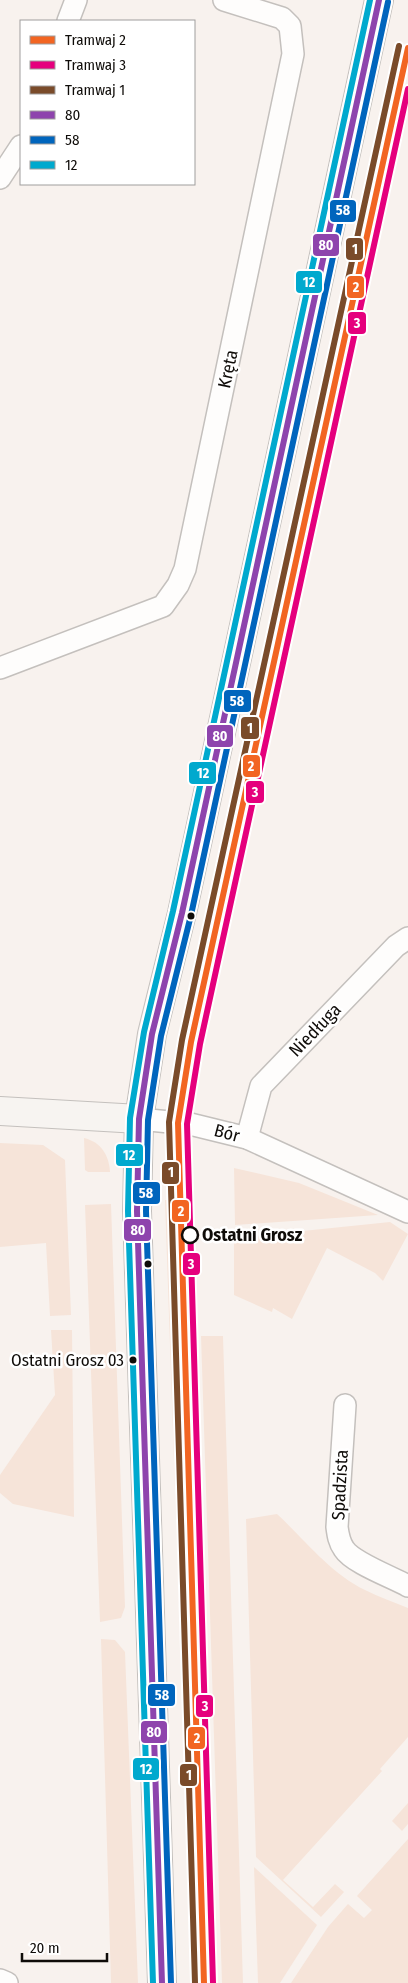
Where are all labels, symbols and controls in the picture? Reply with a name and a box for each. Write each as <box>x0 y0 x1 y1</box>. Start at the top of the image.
legend <box>20 20 195 185</box>
text: Tramwaj 2 <box>65 31 126 49</box>
text: Tramwaj 3 <box>65 56 126 74</box>
text: Tramwaj 1 <box>65 81 125 99</box>
text: 80 <box>65 106 80 124</box>
text: 58 <box>65 131 79 149</box>
text: 12 <box>65 156 78 174</box>
line badge: 58 <box>329 199 357 223</box>
text: 58 <box>336 202 351 219</box>
line badge: 80 <box>312 233 340 257</box>
text: 80 <box>318 237 334 254</box>
line badge: 1 <box>345 237 364 261</box>
text: 1 <box>352 241 358 258</box>
line badge: 12 <box>295 270 323 294</box>
text: 12 <box>303 274 316 291</box>
line badge: 2 <box>346 275 365 299</box>
text: 2 <box>352 279 360 296</box>
line badge: 3 <box>347 311 367 335</box>
text: 3 <box>353 315 361 332</box>
street label: Kręta <box>213 348 243 390</box>
line badge: 58 <box>223 689 252 713</box>
text: 58 <box>230 693 245 710</box>
line badge: 1 <box>240 716 260 740</box>
text: 1 <box>247 720 253 737</box>
line badge: 80 <box>206 724 234 748</box>
text: 80 <box>212 728 228 745</box>
line badge: 2 <box>242 754 261 778</box>
text: 2 <box>247 758 255 775</box>
line badge: 12 <box>188 761 217 785</box>
text: 12 <box>197 765 210 782</box>
line badge: 3 <box>245 780 265 804</box>
text: 3 <box>251 784 259 801</box>
unlabelled marker <box>186 911 196 921</box>
street label: Niedługa <box>284 999 346 1061</box>
street label: Bór <box>212 1119 243 1147</box>
line badge: 12 <box>115 1143 144 1167</box>
text: 12 <box>123 1147 136 1164</box>
line badge: 1 <box>161 1161 180 1185</box>
text: 1 <box>168 1164 174 1181</box>
line badge: 58 <box>132 1181 161 1205</box>
text: 58 <box>139 1185 154 1202</box>
line badge: 2 <box>171 1199 190 1223</box>
text: 2 <box>177 1203 185 1220</box>
line badge: 80 <box>123 1218 152 1242</box>
text: 80 <box>130 1222 146 1239</box>
place label: Ostatni Grosz <box>202 1224 303 1246</box>
marker: Ostatni Grosz <box>181 1226 199 1244</box>
line badge: 3 <box>182 1252 201 1276</box>
text: 3 <box>187 1256 195 1273</box>
unlabelled marker <box>143 1259 153 1269</box>
place label: Ostatni Grosz 03 <box>11 1350 124 1371</box>
marker: Ostatni Grosz 03 <box>128 1355 138 1365</box>
street label: Spadzista <box>327 1449 353 1521</box>
line badge: 58 <box>147 1683 176 1707</box>
text: 58 <box>155 1687 170 1704</box>
line badge: 3 <box>195 1694 214 1718</box>
text: 3 <box>201 1698 209 1715</box>
line badge: 80 <box>140 1720 168 1744</box>
text: 80 <box>146 1724 162 1741</box>
line badge: 2 <box>187 1726 206 1750</box>
text: 2 <box>193 1730 201 1747</box>
line badge: 12 <box>132 1757 160 1781</box>
text: 12 <box>140 1761 153 1778</box>
line badge: 1 <box>179 1763 198 1787</box>
text: 1 <box>186 1767 192 1784</box>
scale bar <box>22 1930 108 1962</box>
text: 20 m <box>30 1939 60 1957</box>

